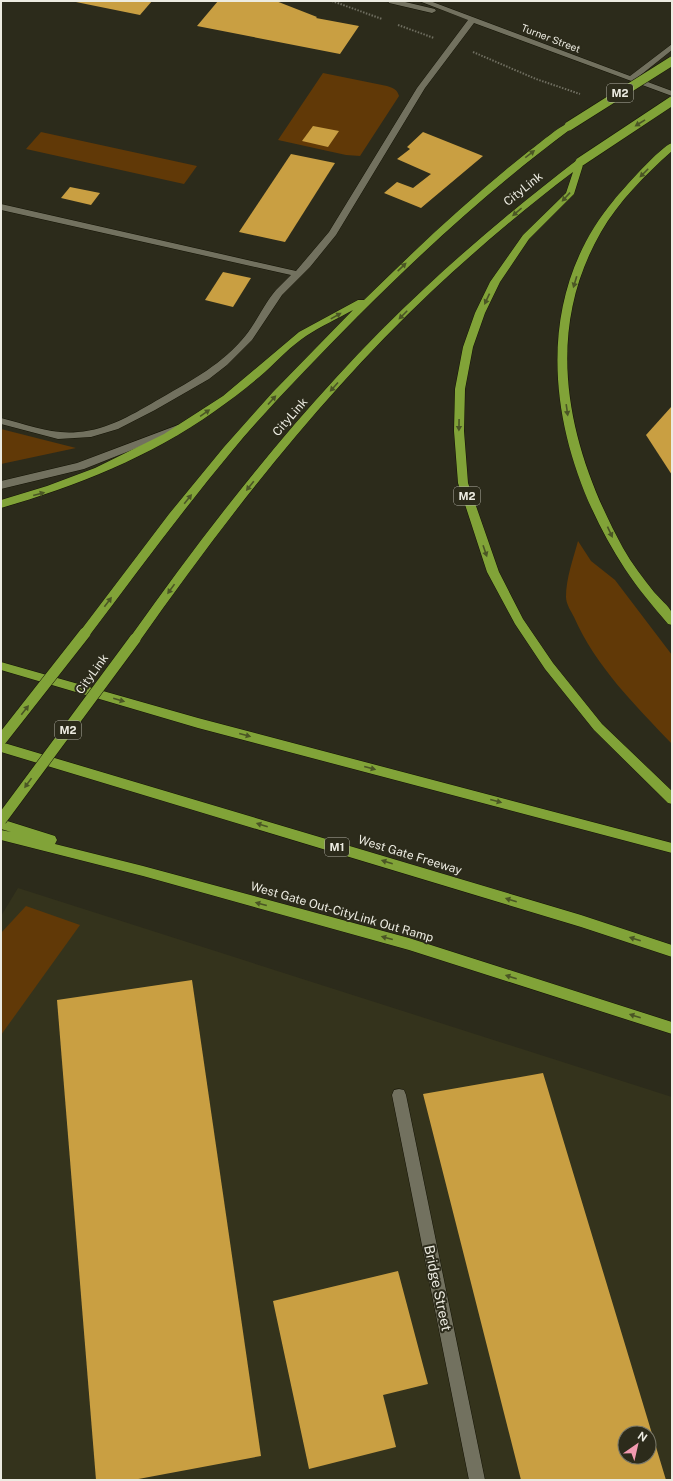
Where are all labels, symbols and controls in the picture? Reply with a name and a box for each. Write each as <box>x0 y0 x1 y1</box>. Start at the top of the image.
street label: Turner Street <box>520 21 582 55</box>
road number: M2 <box>607 84 633 102</box>
one-way arrow <box>634 119 645 127</box>
one-way arrow <box>524 150 535 159</box>
one-way arrow <box>639 168 649 178</box>
street label: CityLink <box>501 169 545 209</box>
one-way arrow <box>561 192 570 202</box>
one-way arrow <box>511 207 522 216</box>
one-way arrow <box>397 262 407 272</box>
one-way arrow <box>572 276 578 288</box>
one-way arrow <box>484 294 490 305</box>
one-way arrow <box>398 310 408 320</box>
one-way arrow <box>330 312 342 319</box>
one-way arrow <box>330 382 339 392</box>
one-way arrow <box>267 395 277 405</box>
street label: CityLink <box>270 395 311 439</box>
one-way arrow <box>563 404 570 416</box>
one-way arrow <box>200 409 211 417</box>
one-way arrow <box>456 419 462 432</box>
one-way arrow <box>246 481 255 492</box>
road number: M2 <box>454 487 480 505</box>
one-way arrow <box>33 491 45 497</box>
one-way arrow <box>183 494 192 505</box>
one-way arrow <box>607 526 613 538</box>
one-way arrow <box>483 546 489 558</box>
one-way arrow <box>167 584 175 595</box>
one-way arrow <box>104 596 112 607</box>
street label: CityLink <box>73 651 111 697</box>
one-way arrow <box>114 697 126 703</box>
one-way arrow <box>21 704 29 715</box>
road number: M2 <box>55 721 81 739</box>
one-way arrow <box>239 732 251 738</box>
one-way arrow <box>364 765 376 771</box>
one-way arrow <box>25 778 33 788</box>
one-way arrow <box>490 799 502 805</box>
one-way arrow <box>256 822 268 828</box>
street label: West Gate Freeway <box>356 833 464 878</box>
road number: M1 <box>325 838 349 856</box>
one-way arrow <box>380 859 392 865</box>
street label: West Gate Out-CityLink Out Ramp <box>249 879 435 945</box>
one-way arrow <box>505 897 517 903</box>
one-way arrow <box>255 901 267 907</box>
one-way arrow <box>381 935 393 941</box>
one-way arrow <box>629 936 641 942</box>
one-way arrow <box>505 974 517 980</box>
one-way arrow <box>629 1013 641 1019</box>
street label: Bridge Street <box>421 1244 455 1332</box>
north arrow <box>617 1425 657 1465</box>
text: N <box>636 1429 650 1444</box>

